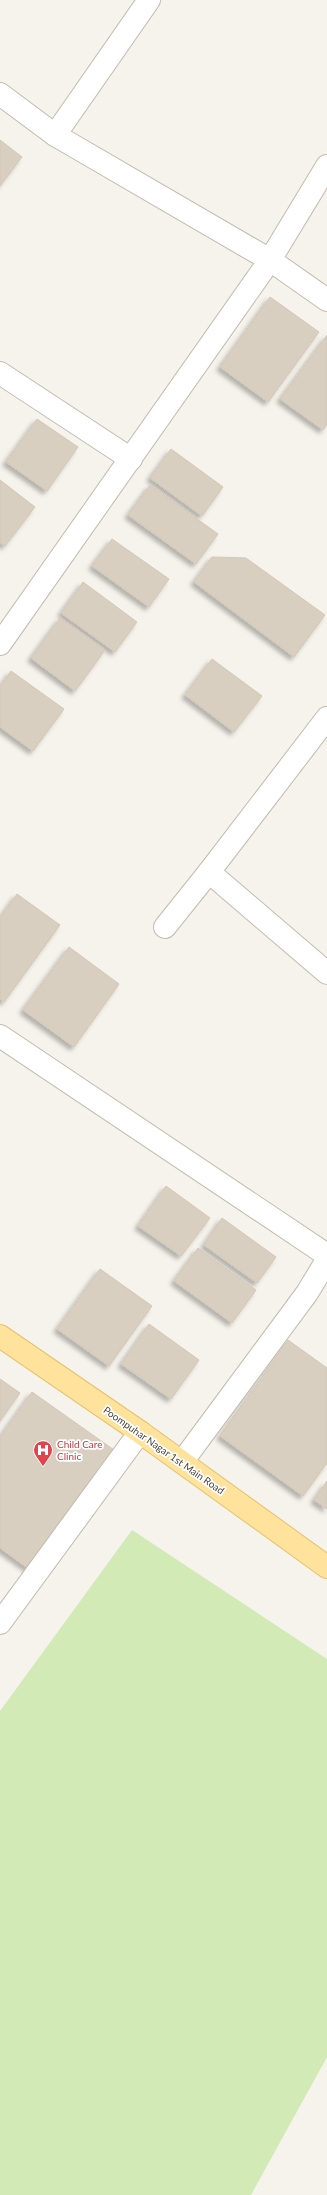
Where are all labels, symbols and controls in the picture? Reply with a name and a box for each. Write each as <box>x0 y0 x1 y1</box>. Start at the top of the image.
street label: Poompuhar Nagar 1st Main Road <box>101 1404 227 1496</box>
place label: Child Care Clinic <box>57 1438 103 1462</box>
hospital icon: Child Care Clinic <box>32 1439 54 1467</box>

